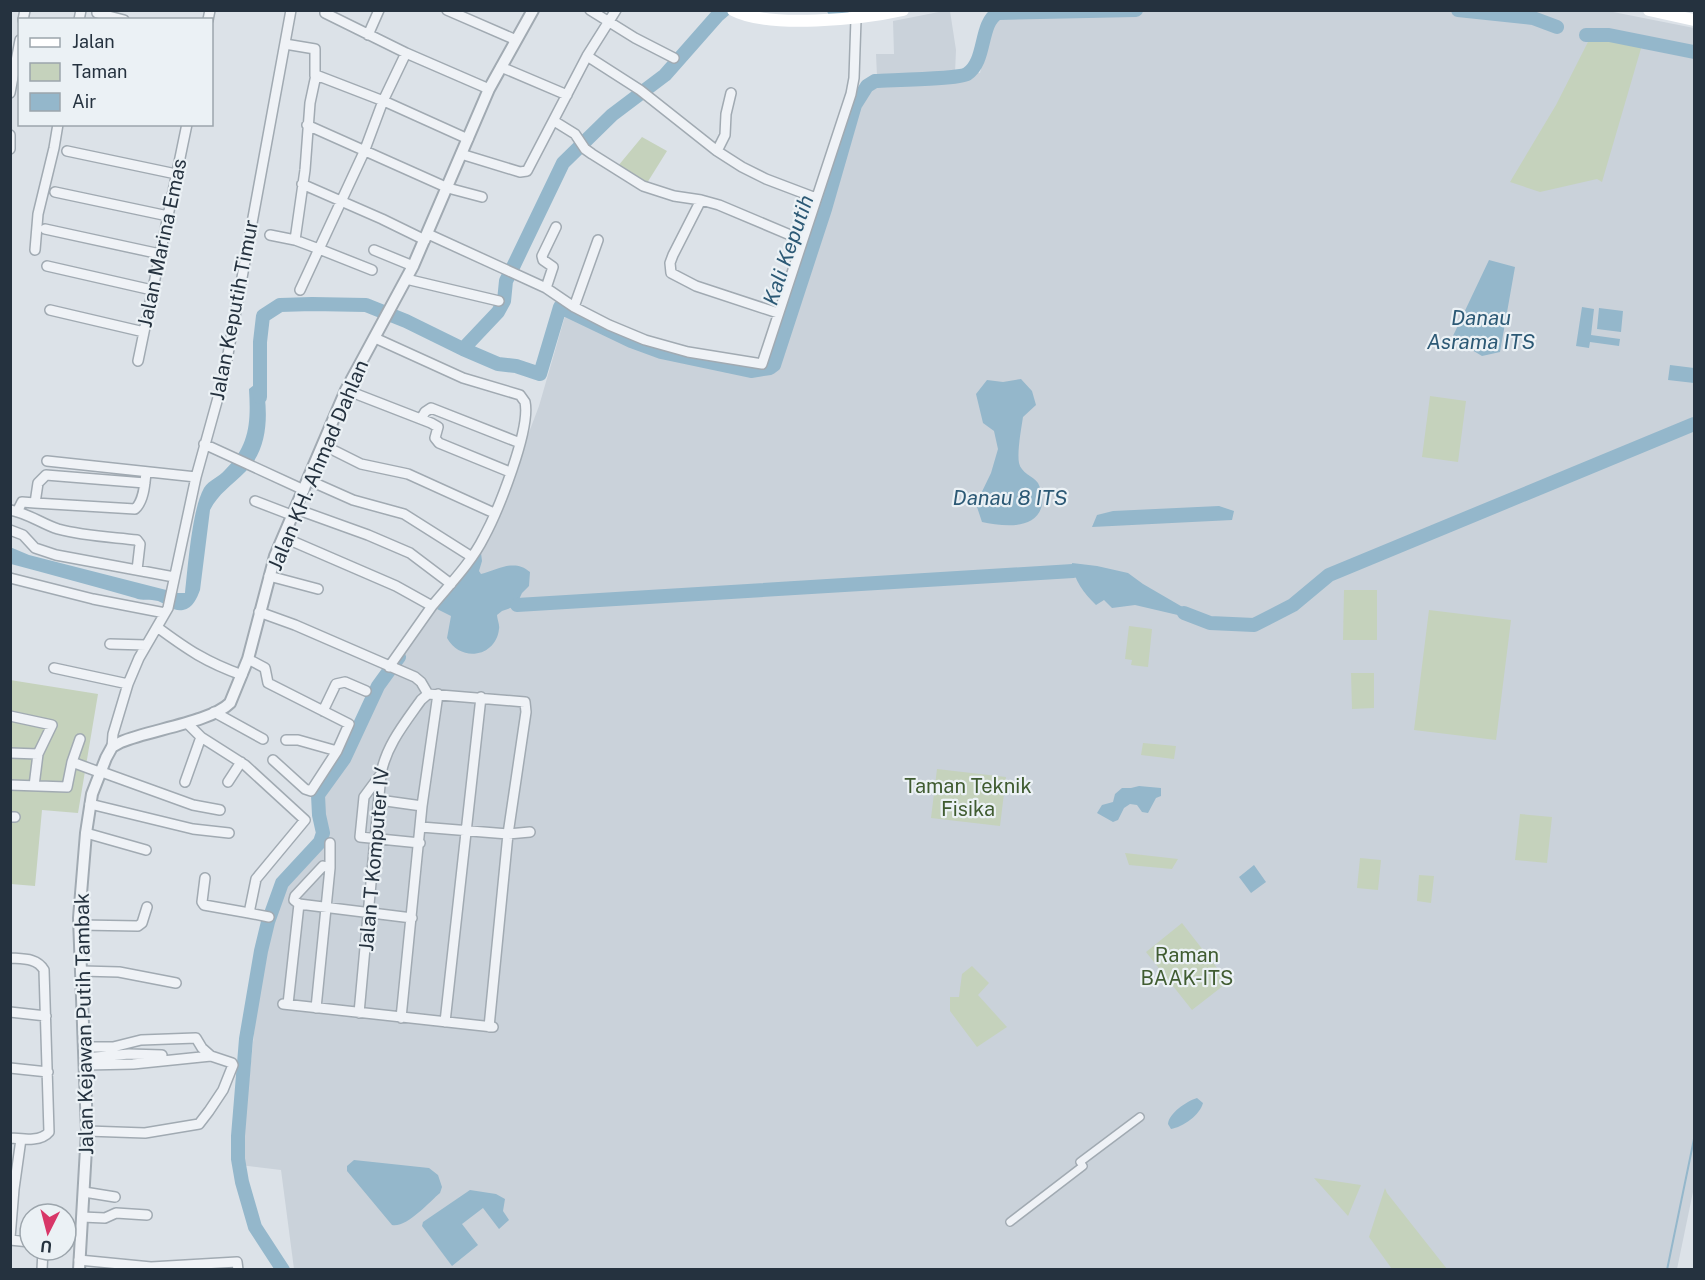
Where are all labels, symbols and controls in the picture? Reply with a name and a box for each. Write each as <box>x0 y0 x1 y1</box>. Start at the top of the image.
legend <box>18 18 213 126</box>
text: Jalan <box>72 31 115 52</box>
text: Taman <box>72 61 127 82</box>
text: Air <box>72 91 96 112</box>
street label: Jalan Marina Emas <box>132 156 192 330</box>
water label: Kali Keputih <box>757 192 819 308</box>
street label: Jalan Keputih Timur <box>205 218 263 402</box>
water label: Danau Asrama ITS <box>1427 305 1535 354</box>
street label: Jalan KH. Ahmad Dahlan <box>263 356 373 574</box>
water label: Danau 8 ITS <box>953 485 1068 510</box>
street label: Jalan T Komputer IV <box>354 766 394 952</box>
park label: Taman Teknik Fisika <box>904 774 1032 821</box>
street label: Jalan Kejawan Putih Tambak <box>70 893 98 1155</box>
park label: Raman BAAK-ITS <box>1141 943 1233 990</box>
north arrow <box>18 1202 78 1262</box>
text: U <box>40 1236 53 1256</box>

